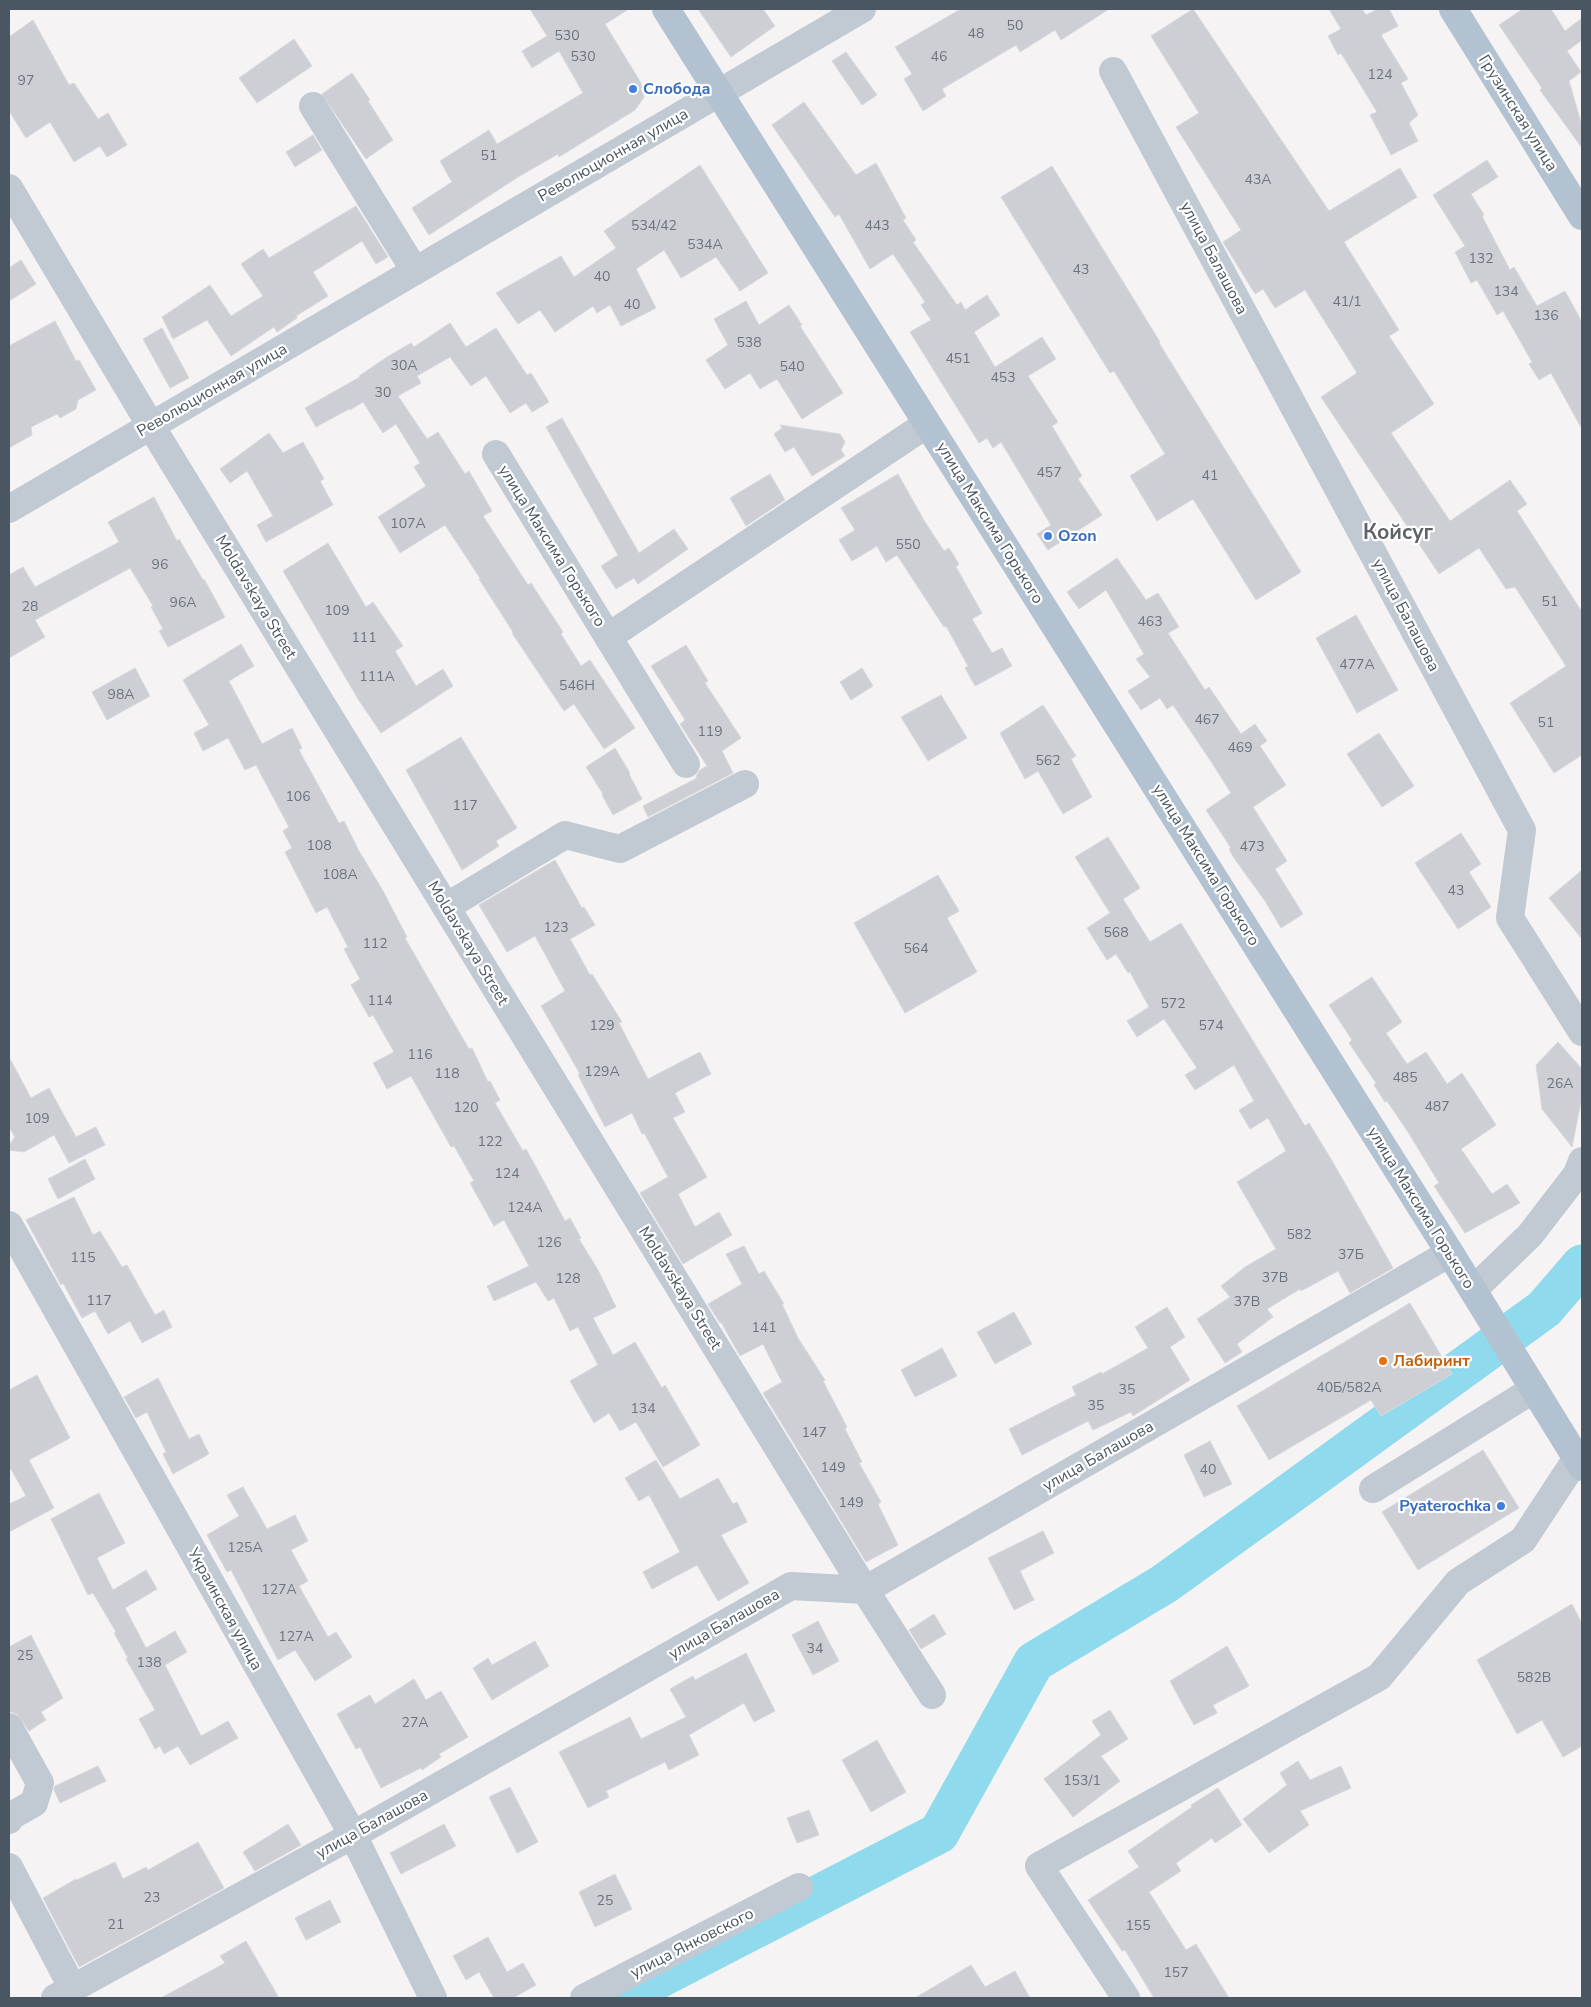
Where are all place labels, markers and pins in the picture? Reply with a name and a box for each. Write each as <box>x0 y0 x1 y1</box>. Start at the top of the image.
place label: Слобода <box>643 78 711 100</box>
marker: Слобода <box>627 83 639 95</box>
place label: Ozon <box>1058 525 1097 547</box>
marker: Ozon <box>1042 530 1054 542</box>
place label: Лабиринт <box>1393 1350 1470 1372</box>
marker: Лабиринт <box>1377 1355 1389 1367</box>
place label: Pyaterochka <box>1399 1495 1491 1517</box>
marker: Pyaterochka <box>1495 1500 1507 1512</box>

